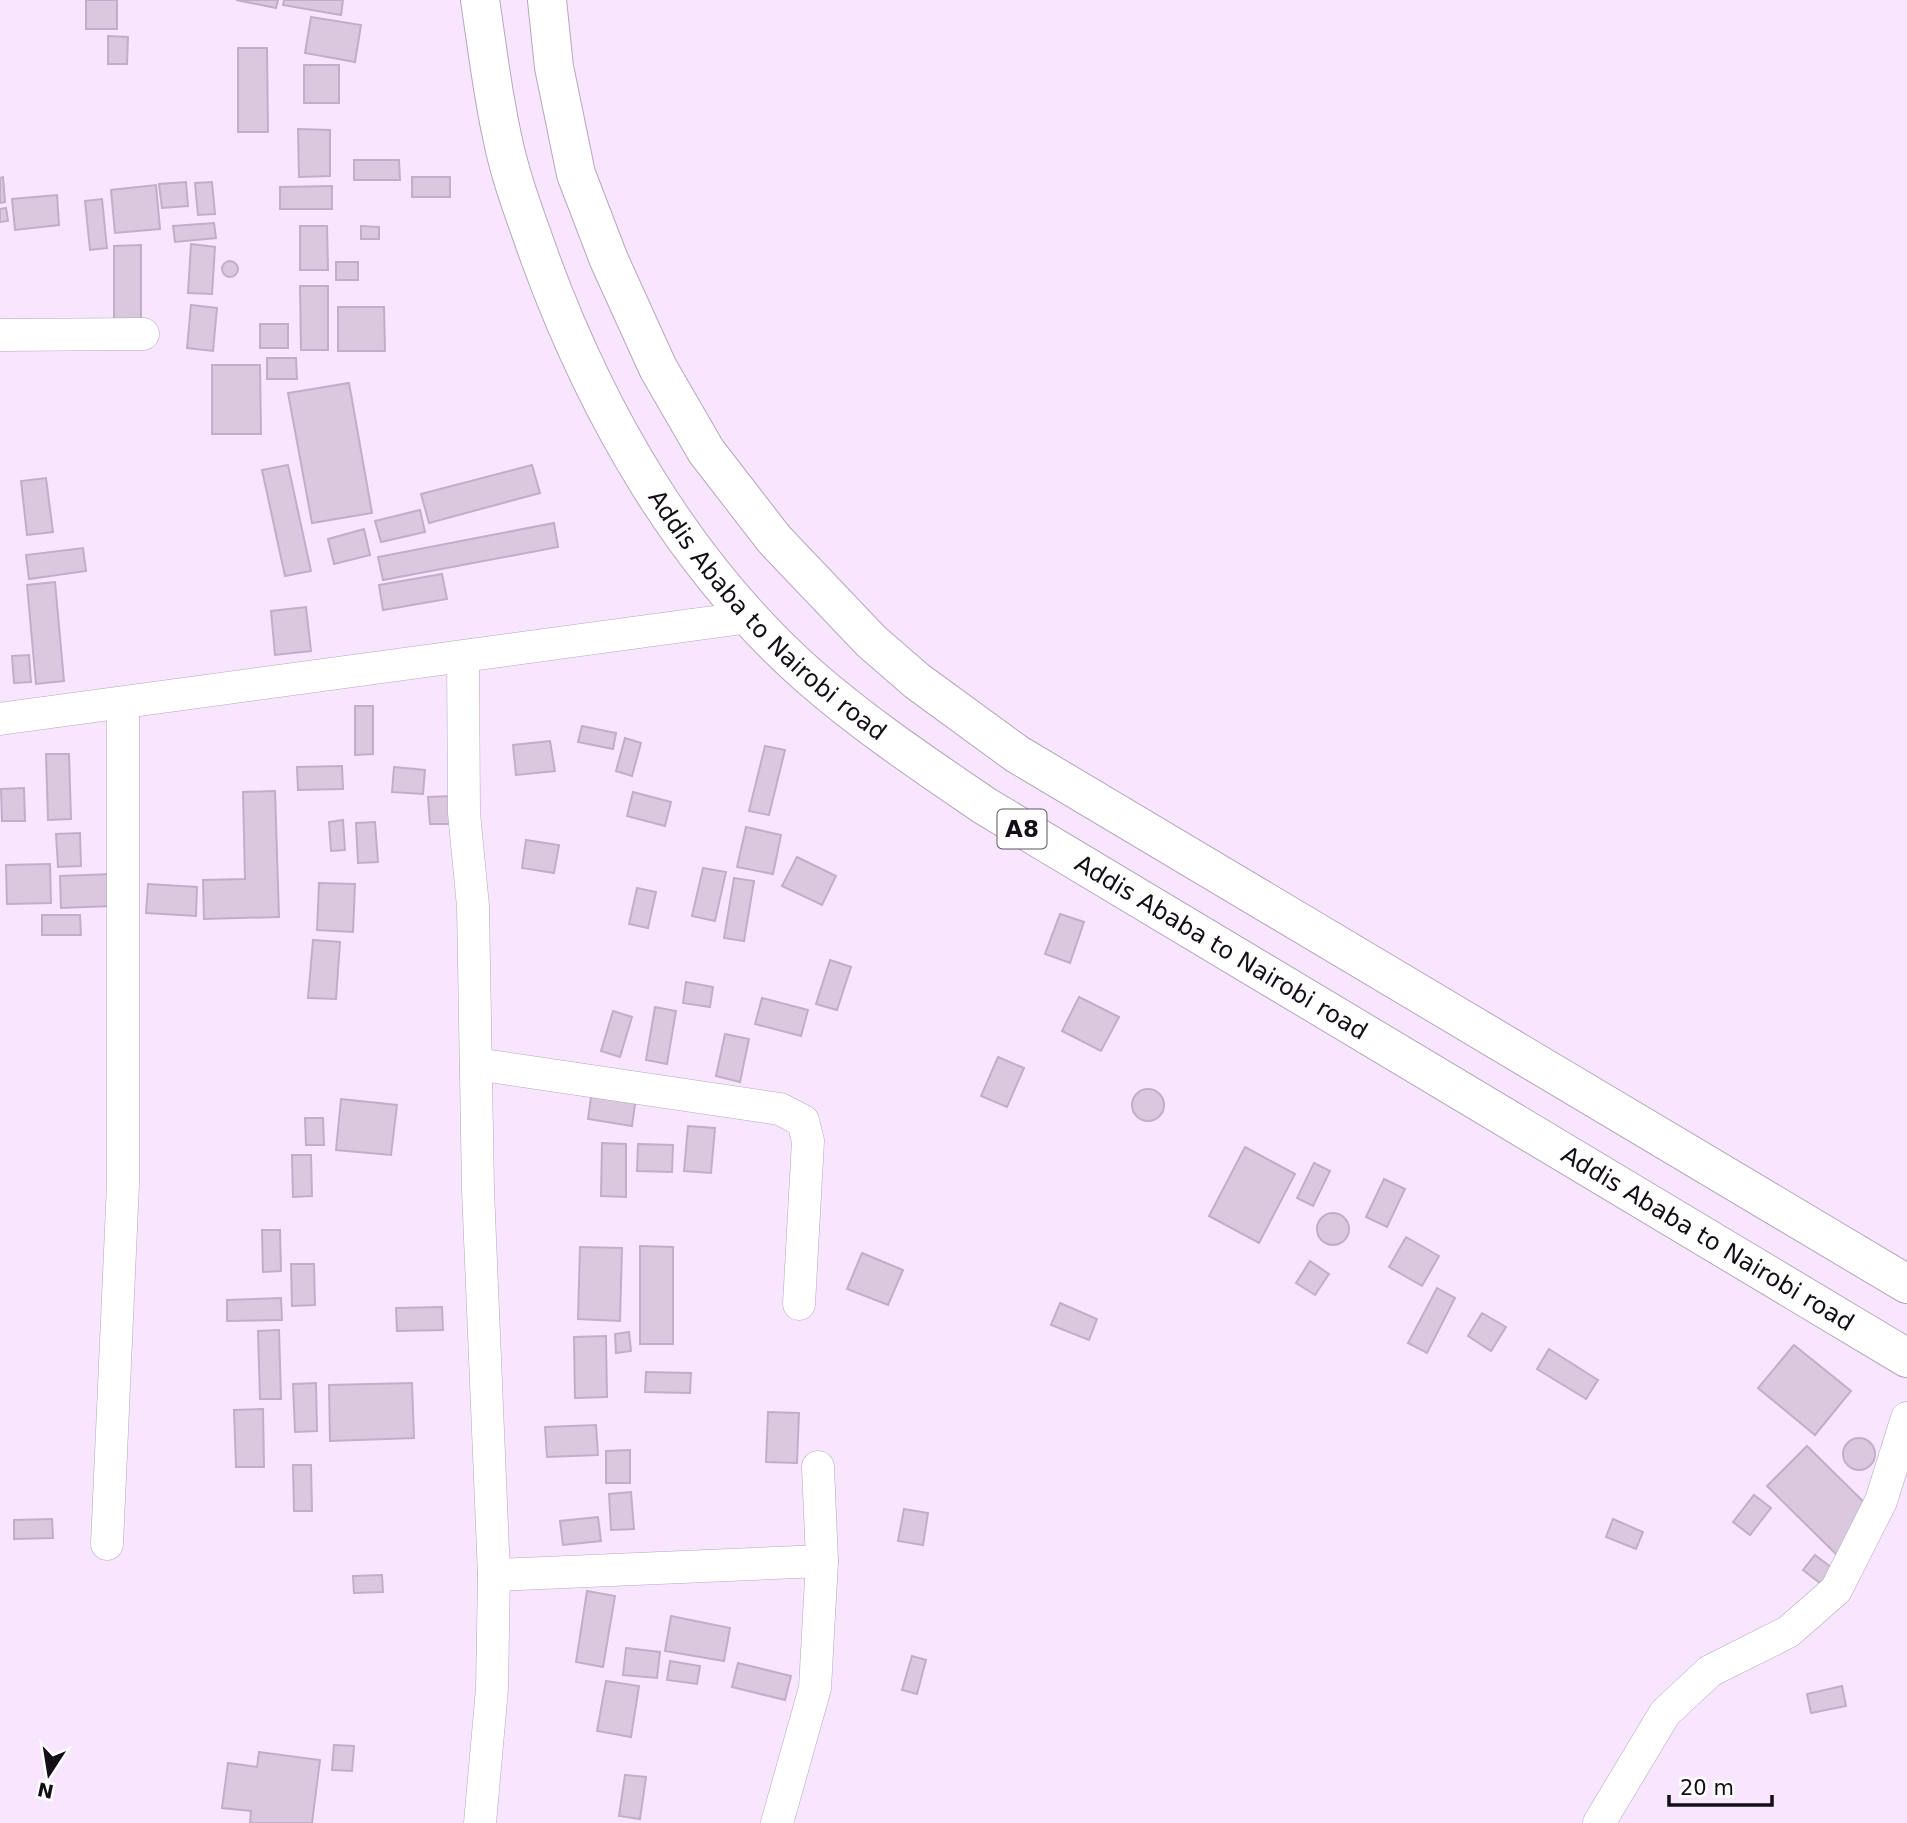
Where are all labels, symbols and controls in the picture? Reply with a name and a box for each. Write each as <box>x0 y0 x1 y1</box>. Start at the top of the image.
street label: Addis Ababa to Nairobi road <box>642 485 892 747</box>
road number: A8 <box>998 810 1046 848</box>
street label: Addis Ababa to Nairobi road <box>1070 849 1372 1046</box>
street label: Addis Ababa to Nairobi road <box>1556 1140 1859 1337</box>
north arrow <box>14 1739 84 1809</box>
scale bar <box>1669 1764 1772 1808</box>
text: 20 m <box>1680 1776 1734 1800</box>
text: N <box>35 1778 56 1803</box>

